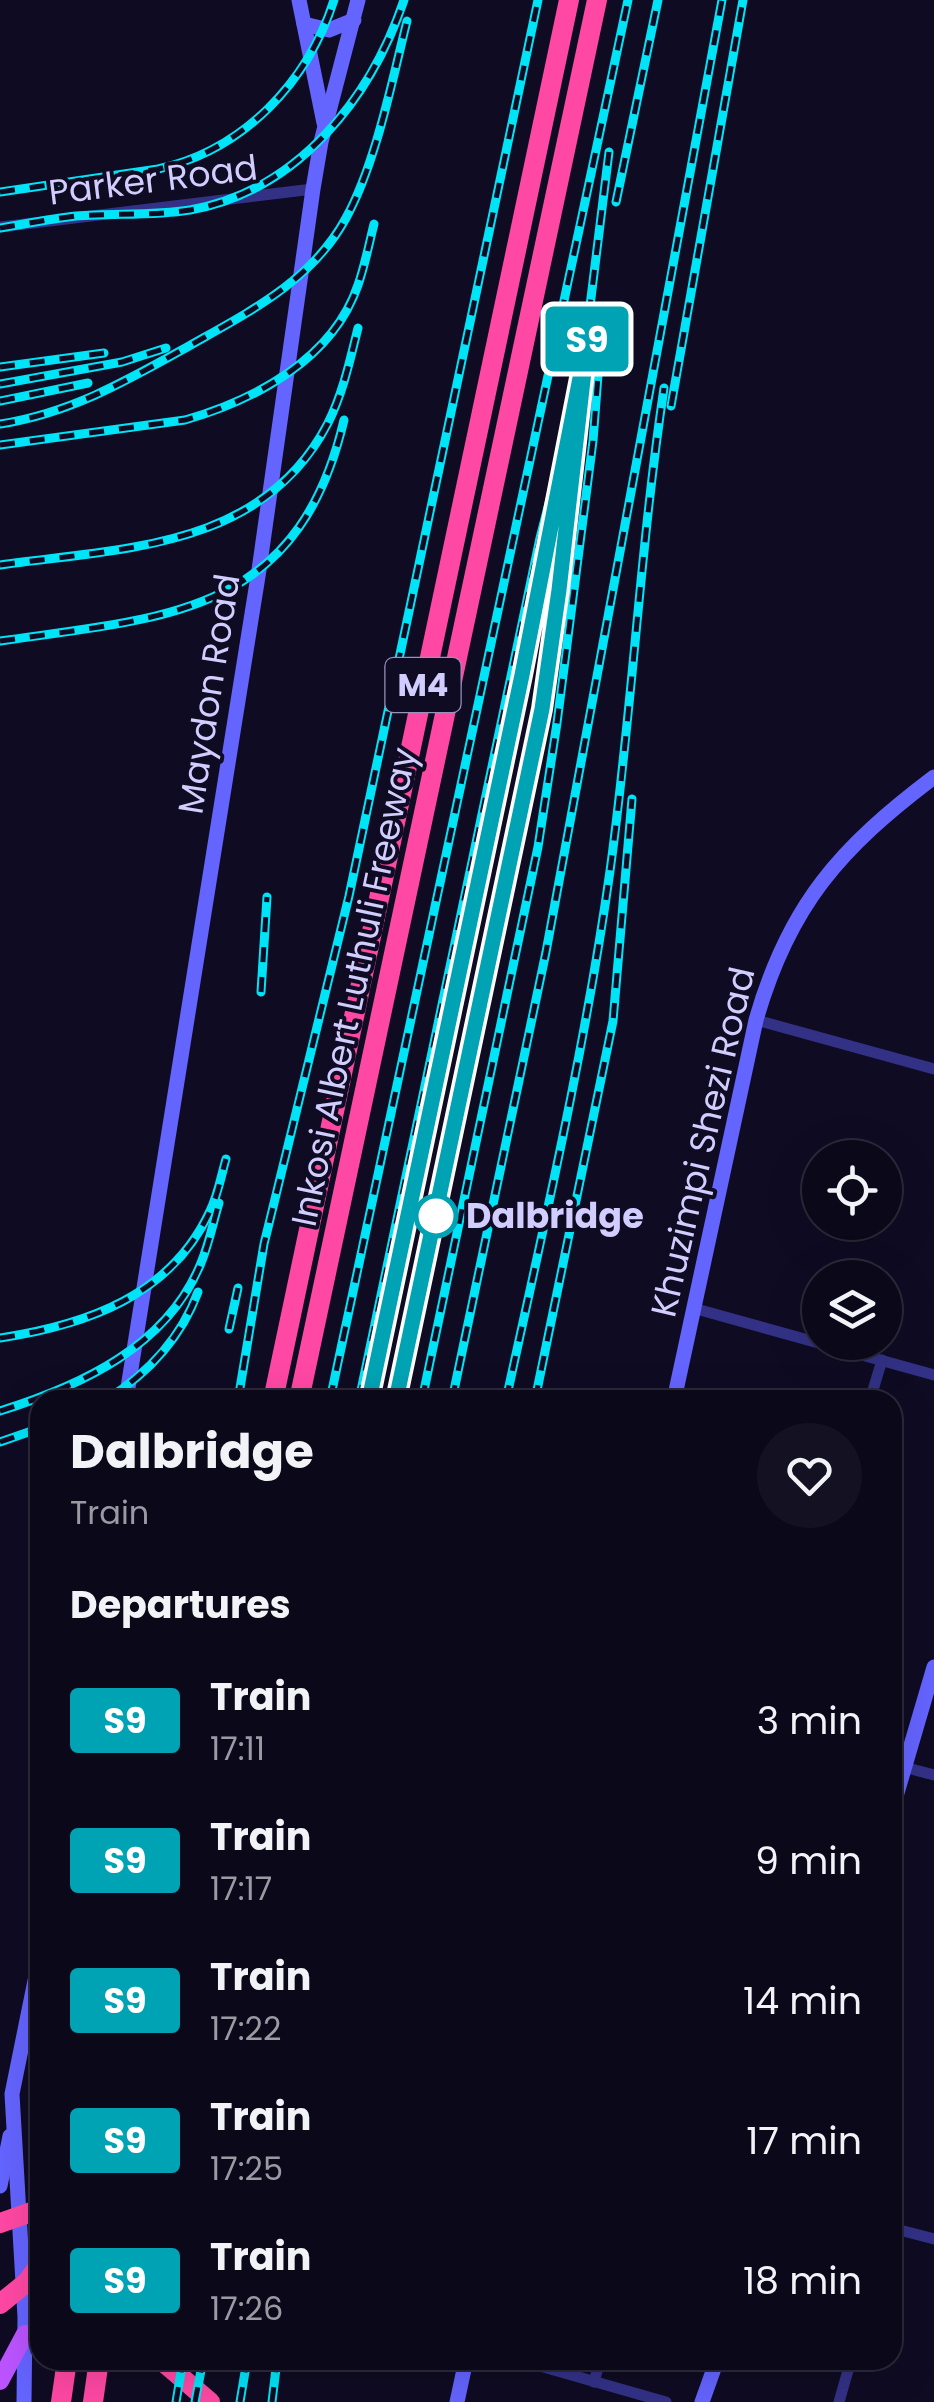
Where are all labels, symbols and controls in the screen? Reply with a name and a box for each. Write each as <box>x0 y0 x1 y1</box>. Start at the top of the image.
street label: Parker Road <box>46 142 260 217</box>
line badge: S9 <box>542 306 632 372</box>
text: S9 <box>565 315 609 364</box>
street label: Maydon Road <box>165 570 252 817</box>
road number: M4 <box>386 658 460 712</box>
street label: Inkosi Albert Luthuli Freeway <box>279 743 428 1231</box>
street label: Khuzimpi Shezi Road <box>638 962 767 1322</box>
map controls <box>802 1140 902 1360</box>
button: locate <box>802 1140 902 1240</box>
place label: Dalbridge <box>466 1191 644 1240</box>
marker: Dalbridge <box>415 1195 457 1237</box>
button: layers <box>802 1260 902 1360</box>
text: Dalbridge <box>70 1418 314 1485</box>
button: heart <box>757 1423 862 1528</box>
text: Train <box>70 1490 149 1535</box>
text: Departures <box>70 1578 291 1631</box>
text: Train <box>210 1670 311 1723</box>
text: 3 min <box>757 1694 862 1747</box>
text: S9 <box>103 1696 147 1745</box>
text: 17:11 <box>210 1726 265 1771</box>
text: Train <box>210 1810 311 1863</box>
text: 9 min <box>755 1834 862 1887</box>
text: S9 <box>103 1836 147 1885</box>
text: 17:17 <box>210 1866 272 1911</box>
text: Train <box>210 1950 311 2003</box>
text: 14 min <box>743 1974 862 2027</box>
text: S9 <box>103 1976 147 2025</box>
text: 17:22 <box>210 2006 281 2051</box>
text: Train <box>210 2090 311 2143</box>
text: 17 min <box>746 2114 862 2167</box>
text: S9 <box>103 2116 147 2165</box>
text: 17:25 <box>210 2146 283 2191</box>
text: Train <box>210 2230 311 2283</box>
text: 18 min <box>743 2254 862 2307</box>
text: S9 <box>103 2256 147 2305</box>
text: 17:26 <box>210 2286 283 2331</box>

